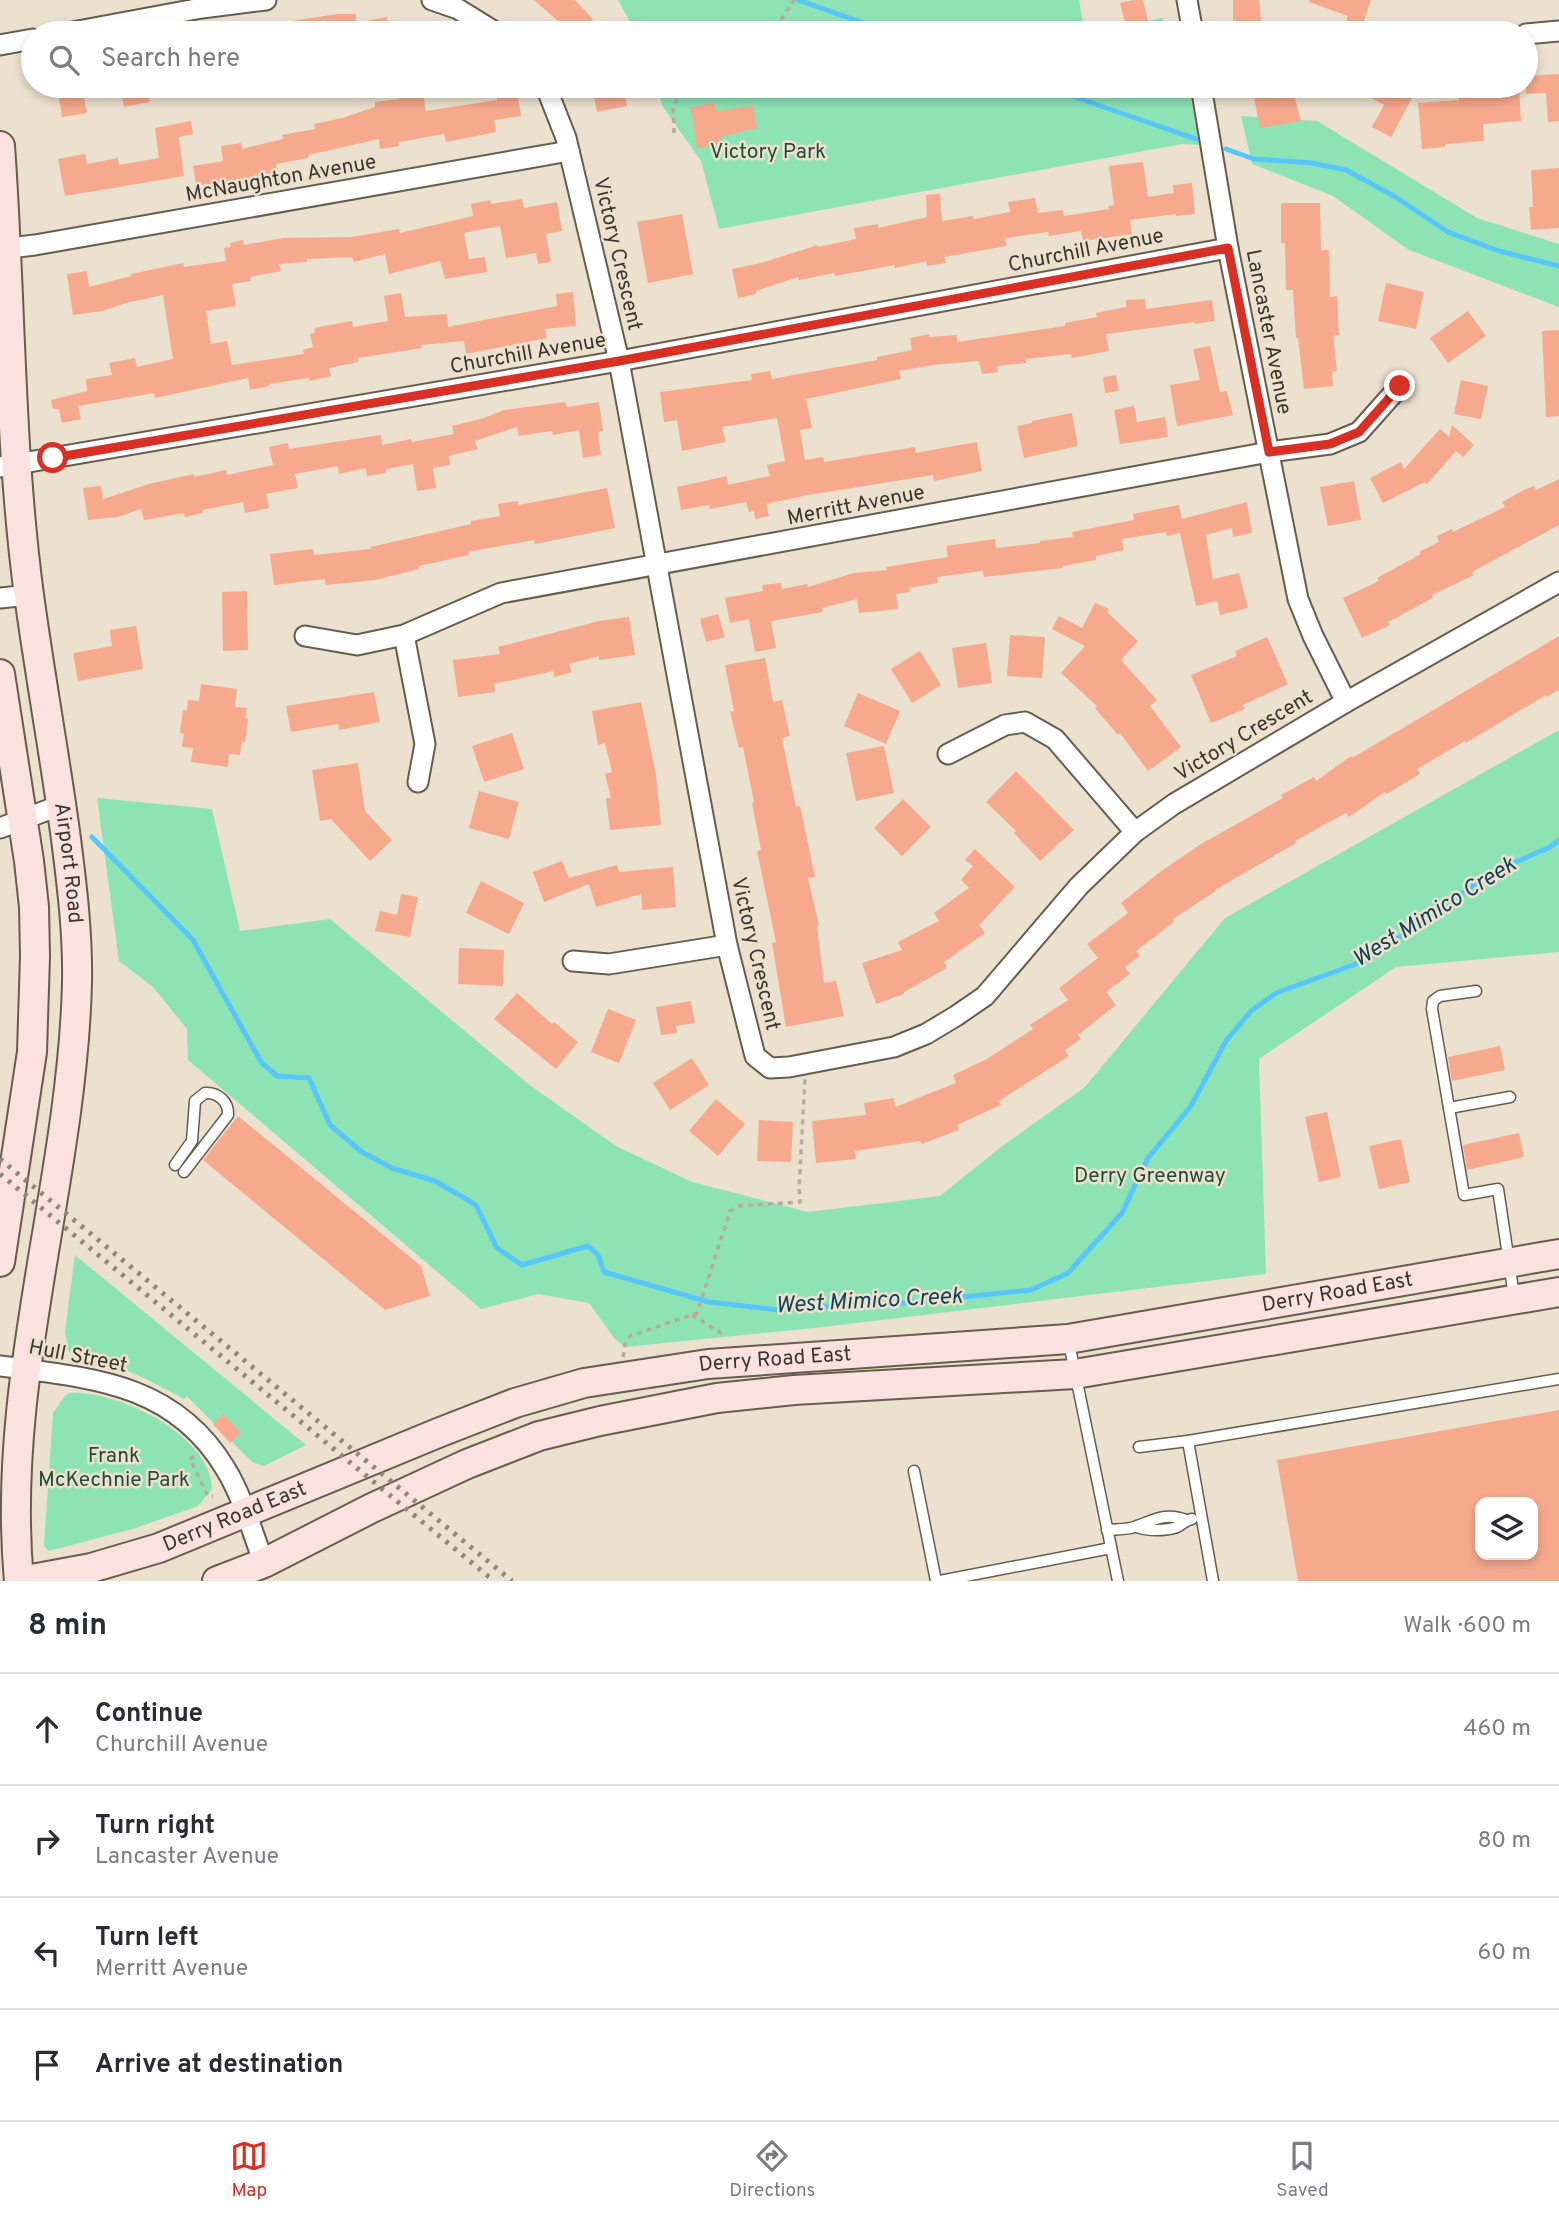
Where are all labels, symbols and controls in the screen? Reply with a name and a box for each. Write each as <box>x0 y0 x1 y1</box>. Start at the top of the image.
search box <box>21 21 1538 98</box>
icon: search <box>45 41 83 79</box>
text: Search here <box>101 43 240 76</box>
park label: Victory Park <box>710 139 826 166</box>
street label: McNaughton Avenue <box>184 149 378 209</box>
street label: Victory Crescent <box>586 175 648 333</box>
street label: Churchill Avenue <box>1006 223 1166 279</box>
street label: Lancaster Avenue <box>1239 247 1297 417</box>
street label: Churchill Avenue <box>448 327 608 381</box>
route end <box>1384 370 1415 401</box>
route start <box>37 442 68 473</box>
street label: Merritt Avenue <box>785 479 927 533</box>
street label: Victory Crescent <box>1170 684 1318 788</box>
street label: Airport Road <box>48 801 89 924</box>
water label: West Mimico Creek <box>1348 851 1522 975</box>
street label: Victory Crescent <box>724 875 786 1033</box>
park label: Derry Greenway <box>1074 1163 1226 1190</box>
street label: Derry Road East <box>1260 1266 1415 1319</box>
water label: West Mimico Creek <box>775 1283 964 1321</box>
street label: Hull Street <box>26 1334 130 1380</box>
street label: Derry Road East <box>697 1341 852 1379</box>
park label: Frank McKechnie Park <box>38 1443 190 1494</box>
street label: Derry Road East <box>159 1475 311 1558</box>
map controls <box>1475 1497 1538 1560</box>
button: layers <box>1475 1497 1538 1560</box>
text: 8 min <box>28 1608 107 1645</box>
text: Walk · 600 m <box>1403 1612 1531 1641</box>
text: Continue <box>95 1698 203 1731</box>
icon: ahead <box>28 1710 66 1748</box>
text: 460 m <box>1463 1715 1531 1744</box>
text: Churchill Avenue <box>95 1731 268 1760</box>
text: Turn right <box>95 1810 215 1843</box>
icon: right <box>28 1822 66 1860</box>
text: 80 m <box>1478 1827 1531 1856</box>
text: Lancaster Avenue <box>95 1843 279 1872</box>
text: Turn left <box>95 1922 199 1955</box>
icon: left <box>28 1934 66 1972</box>
text: 60 m <box>1478 1939 1531 1968</box>
text: Merritt Avenue <box>95 1955 248 1984</box>
icon: arrive <box>28 2046 66 2084</box>
text: Arrive at destination <box>95 2049 343 2082</box>
tab: Map <box>230 2137 268 2203</box>
tab: Directions <box>729 2137 816 2203</box>
tab: Saved <box>1276 2137 1329 2203</box>

